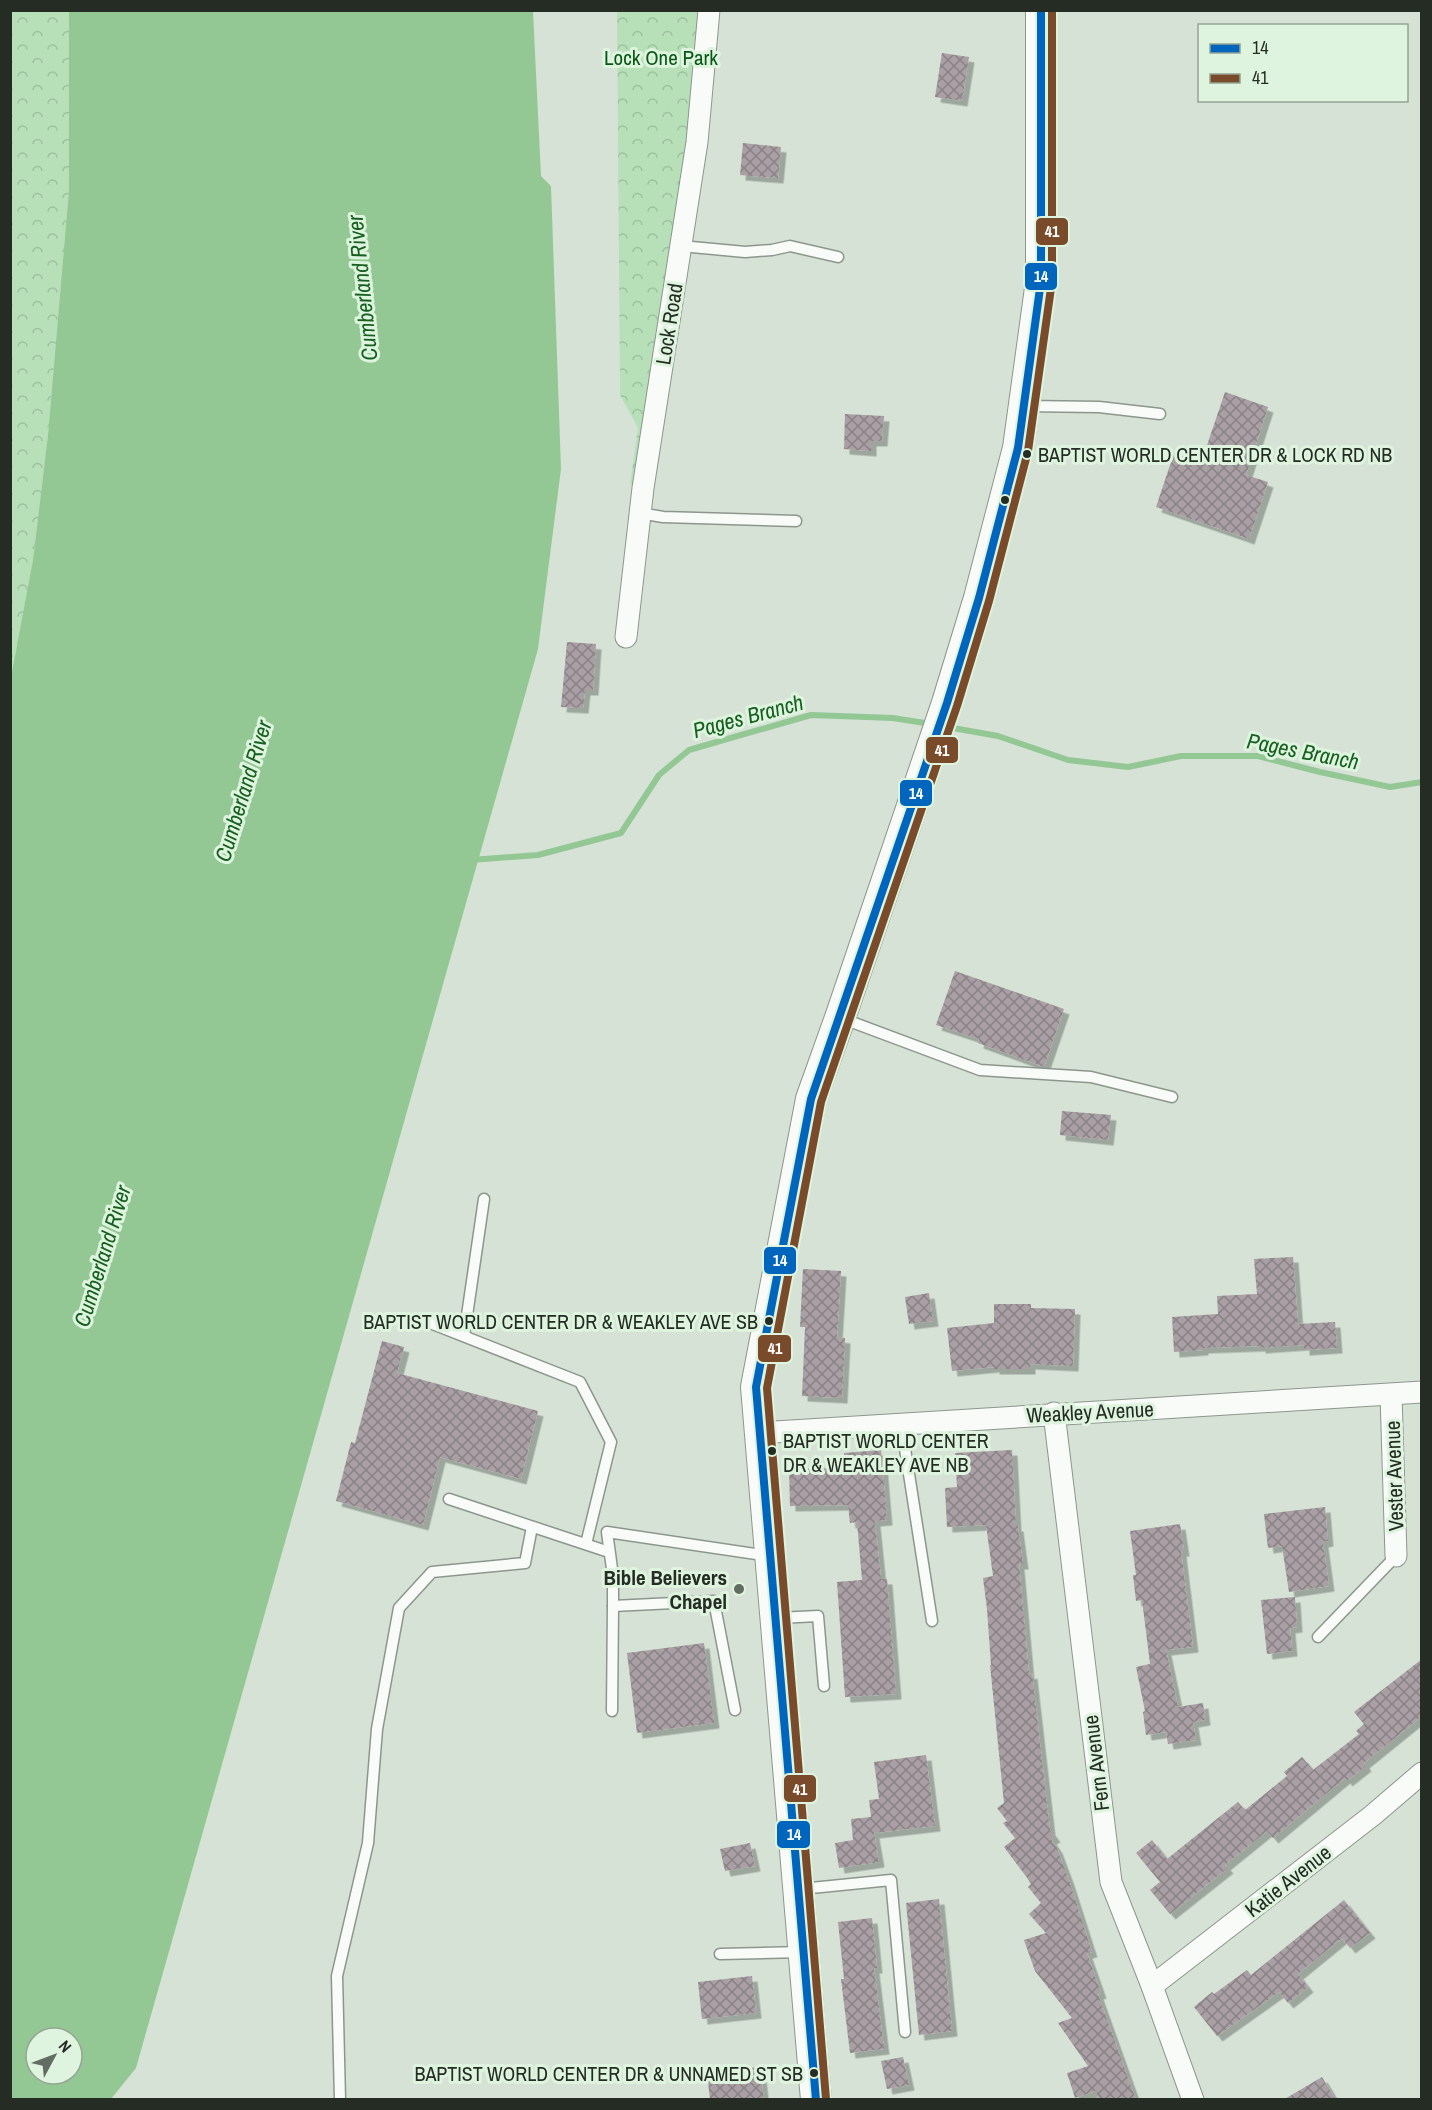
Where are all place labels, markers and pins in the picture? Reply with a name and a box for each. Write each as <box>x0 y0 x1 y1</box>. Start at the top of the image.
place label: BAPTIST WORLD CENTER DR & LOCK RD NB <box>1038 441 1392 468</box>
marker: BAPTIST WORLD CENTER DR & LOCK RD NB <box>1021 448 1033 460</box>
unlabelled marker <box>999 494 1011 506</box>
place label: BAPTIST WORLD CENTER DR & WEAKLEY AVE SB <box>363 1308 758 1335</box>
marker: BAPTIST WORLD CENTER DR & WEAKLEY AVE SB <box>763 1315 775 1327</box>
place label: BAPTIST WORLD CENTER DR & WEAKLEY AVE NB <box>783 1427 989 1478</box>
marker: BAPTIST WORLD CENTER DR & WEAKLEY AVE NB <box>766 1445 778 1457</box>
place label: Bible Believers Chapel <box>604 1563 727 1616</box>
marker: Bible Believers Chapel <box>732 1582 746 1596</box>
place label: BAPTIST WORLD CENTER DR & UNNAMED ST SB <box>414 2060 803 2087</box>
marker: BAPTIST WORLD CENTER DR & UNNAMED ST SB <box>808 2067 820 2079</box>

